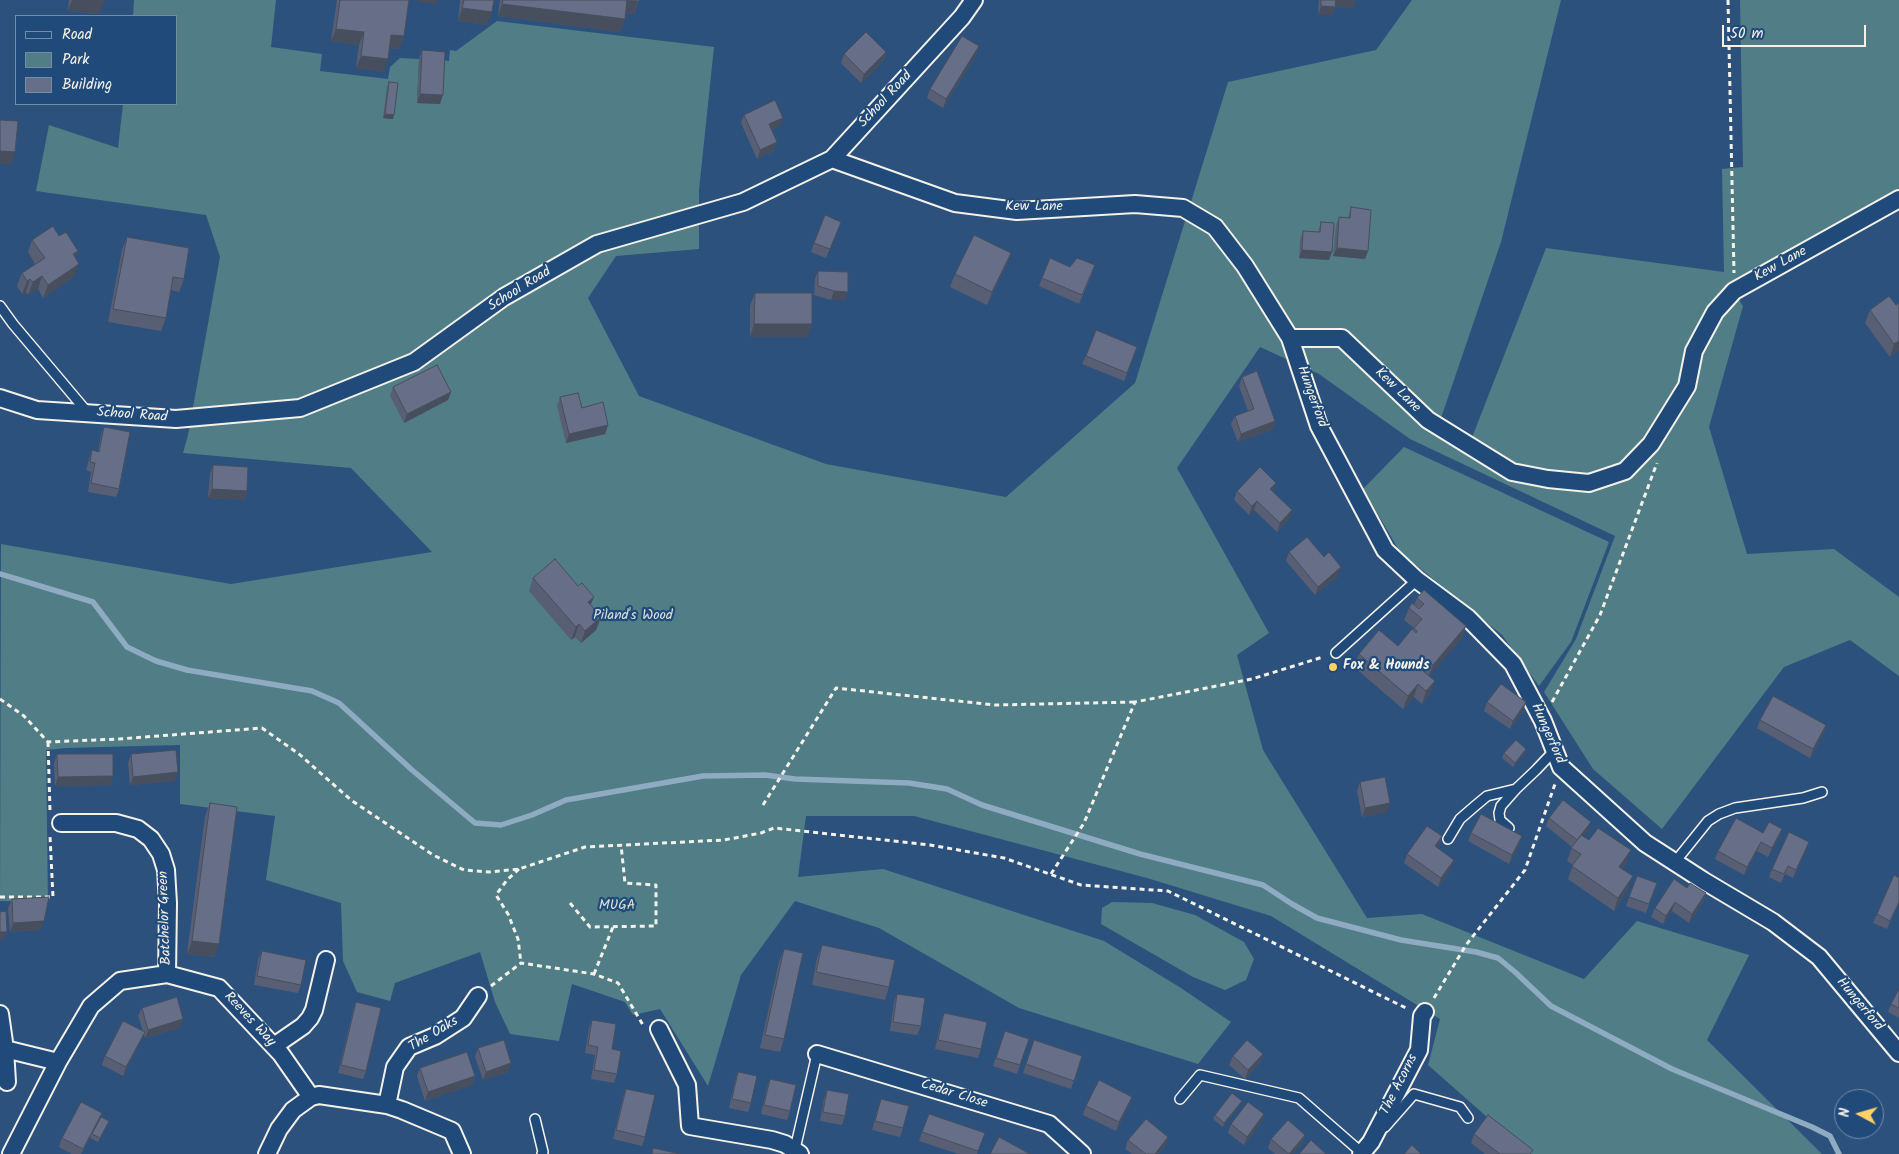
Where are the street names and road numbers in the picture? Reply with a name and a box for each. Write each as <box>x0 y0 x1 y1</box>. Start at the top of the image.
street label: School Road <box>856 68 916 132</box>
street label: Kew Lane <box>1005 200 1063 216</box>
street label: Kew Lane <box>1752 244 1810 286</box>
street label: School Road <box>485 264 555 316</box>
street label: Hungerford <box>1292 364 1330 430</box>
street label: Kew Lane <box>1370 365 1424 417</box>
street label: School Road <box>96 405 168 427</box>
street label: Hungerford <box>1526 701 1568 767</box>
street label: Batchelor Green <box>156 871 176 965</box>
street label: Hungerford <box>1832 975 1886 1035</box>
street label: Reeves Way <box>219 989 279 1051</box>
street label: The Oaks <box>406 1014 462 1056</box>
street label: The Acorns <box>1378 1052 1422 1118</box>
street label: Cedar Close <box>919 1077 989 1113</box>

